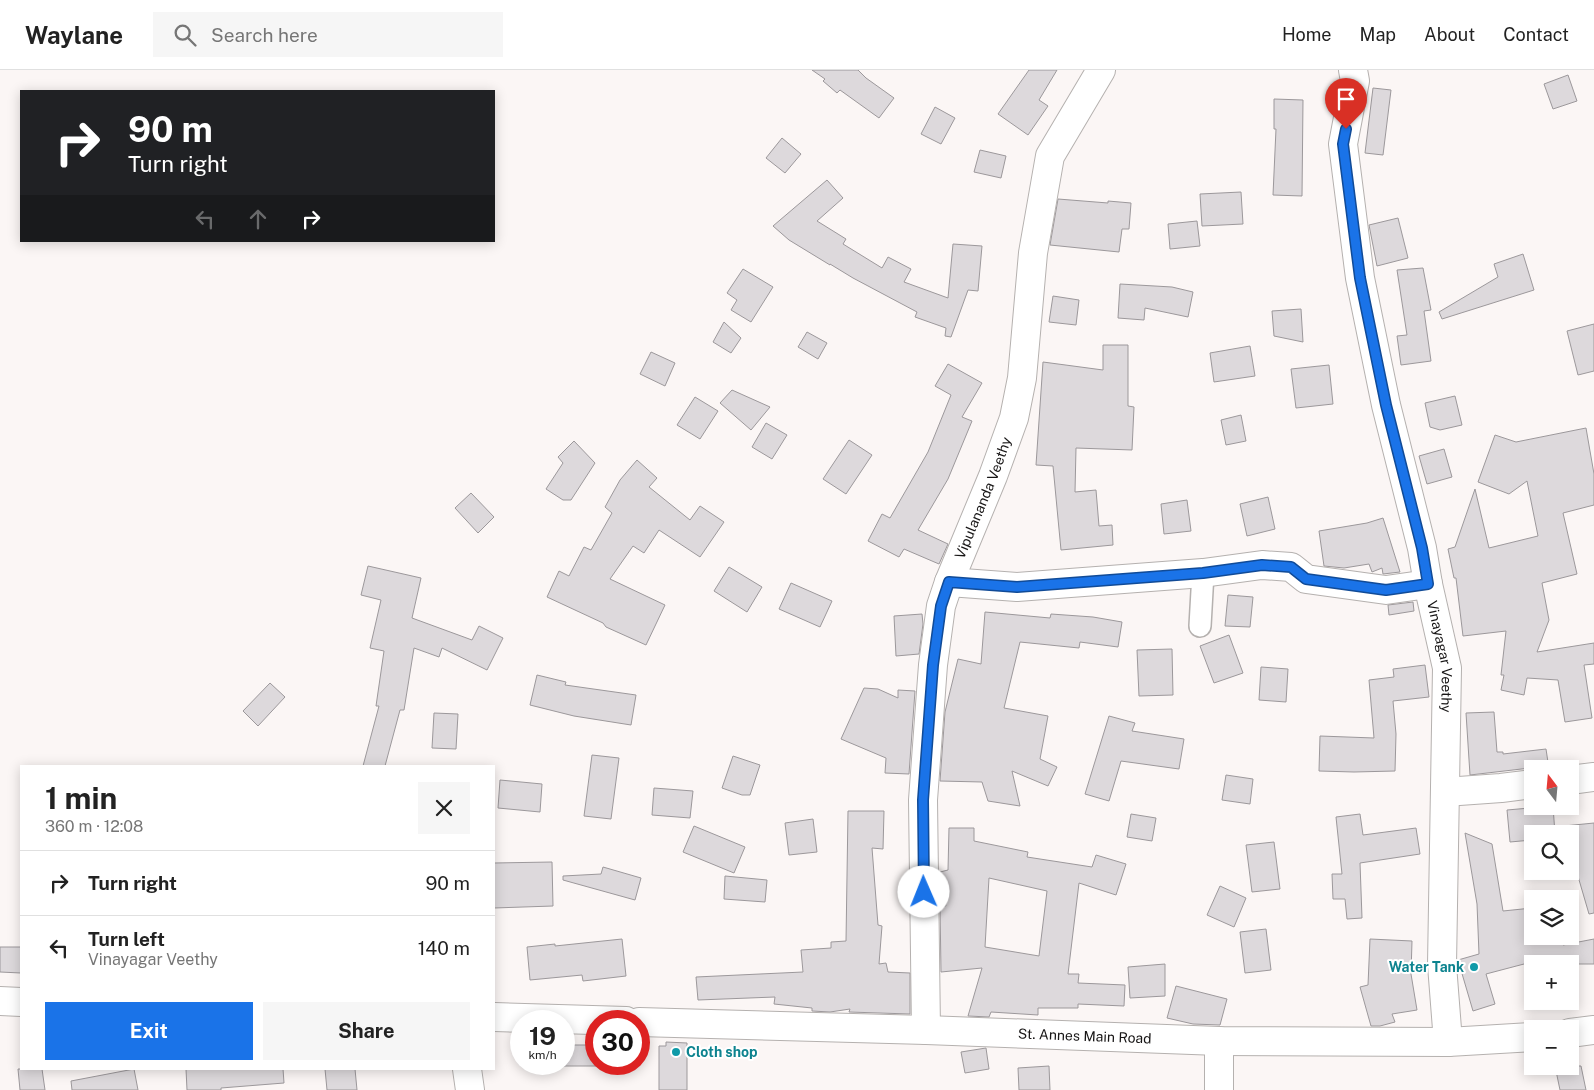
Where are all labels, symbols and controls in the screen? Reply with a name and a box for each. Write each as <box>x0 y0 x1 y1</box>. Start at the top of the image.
search box <box>153 12 503 57</box>
text: Waylane <box>25 21 123 49</box>
icon: search <box>171 21 199 49</box>
text: Search here <box>211 24 318 46</box>
text: Home <box>1282 24 1332 45</box>
text: Map <box>1360 24 1396 45</box>
text: About <box>1424 24 1475 45</box>
text: Contact <box>1503 24 1569 45</box>
pin <box>1325 78 1367 129</box>
icon: arrive <box>1332 85 1360 113</box>
text: 90 m <box>128 109 213 150</box>
icon: right <box>45 110 110 175</box>
text: Turn right <box>128 151 228 177</box>
icon: left <box>191 205 219 233</box>
icon: ahead <box>244 205 272 233</box>
icon: right <box>297 205 325 233</box>
street label: Vipulananda Veethy <box>952 434 1015 561</box>
street label: Vinayagar Veethy <box>1424 599 1455 713</box>
north arrow <box>1524 760 1579 815</box>
map controls <box>1524 760 1579 1075</box>
text: 1 min <box>45 780 117 816</box>
button: close <box>418 782 470 834</box>
text: 360 m · 12:08 <box>45 817 143 836</box>
button: search <box>1524 825 1579 880</box>
position arrow <box>897 865 949 917</box>
icon: right <box>45 869 73 897</box>
text: Turn right <box>88 872 177 894</box>
text: 90 m <box>426 872 470 894</box>
button: layers <box>1524 890 1579 945</box>
text: Turn left <box>88 928 165 950</box>
icon: left <box>45 934 73 962</box>
text: 140 m <box>418 937 470 959</box>
text: Vinayagar Veethy <box>88 950 218 969</box>
button: + <box>1524 955 1579 1010</box>
place label: Water Tank <box>1389 959 1464 975</box>
marker: Water Tank <box>1468 961 1480 973</box>
button: Exit <box>45 1002 253 1060</box>
button: Share <box>263 1002 470 1060</box>
speed limit sign: 30 <box>585 1010 650 1075</box>
button: − <box>1524 1020 1579 1075</box>
text: 19 <box>529 1021 556 1051</box>
street label: St. Annes Main Road <box>1018 1025 1152 1046</box>
place label: Cloth shop <box>686 1044 758 1060</box>
marker: Cloth shop <box>670 1046 682 1058</box>
text: km/h <box>528 1048 557 1062</box>

